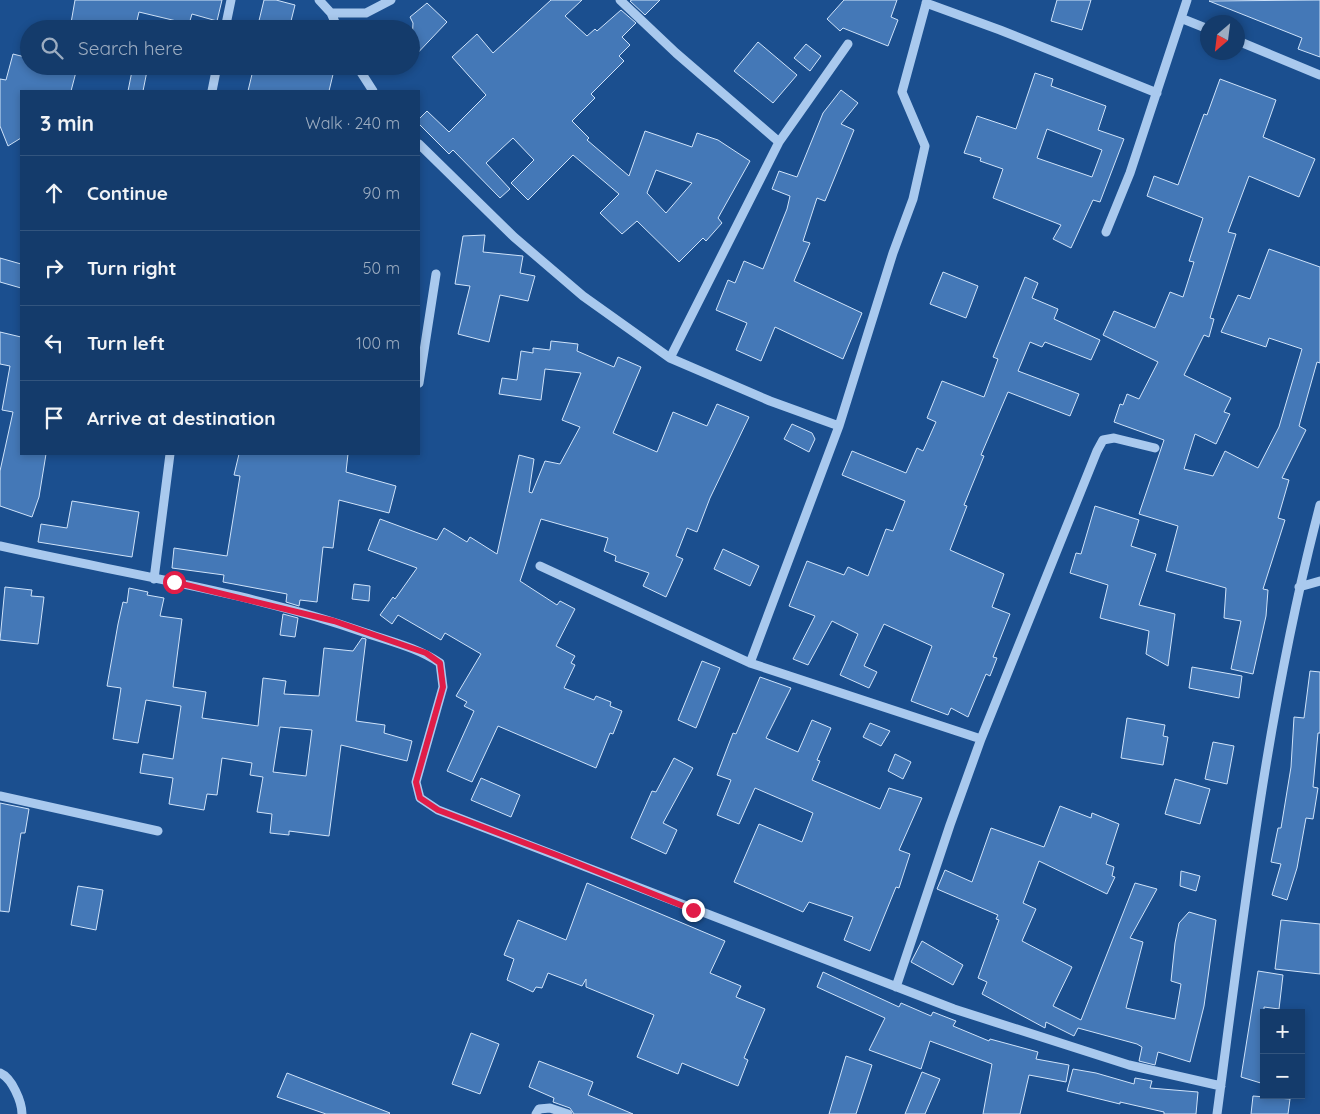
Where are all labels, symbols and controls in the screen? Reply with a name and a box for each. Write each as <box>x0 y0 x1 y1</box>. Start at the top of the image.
north arrow <box>1200 15 1245 60</box>
search box <box>20 20 420 75</box>
icon: search <box>38 34 66 62</box>
text: Search here <box>78 36 183 60</box>
text: 3 min <box>40 110 94 136</box>
text: Walk · 240 m <box>305 113 400 133</box>
icon: ahead <box>40 179 68 207</box>
text: Continue <box>87 181 168 205</box>
text: 90 m <box>363 183 400 203</box>
icon: right <box>40 254 68 282</box>
text: Turn right <box>87 256 176 280</box>
text: 50 m <box>363 258 400 278</box>
icon: left <box>40 329 68 357</box>
text: Turn left <box>87 331 165 355</box>
text: 100 m <box>356 333 400 353</box>
icon: arrive <box>40 404 68 432</box>
text: Arrive at destination <box>87 406 276 430</box>
route start <box>163 571 186 594</box>
route end <box>682 899 705 922</box>
map controls <box>1260 1009 1305 1099</box>
button: + <box>1260 1009 1305 1054</box>
button: − <box>1260 1054 1305 1099</box>

